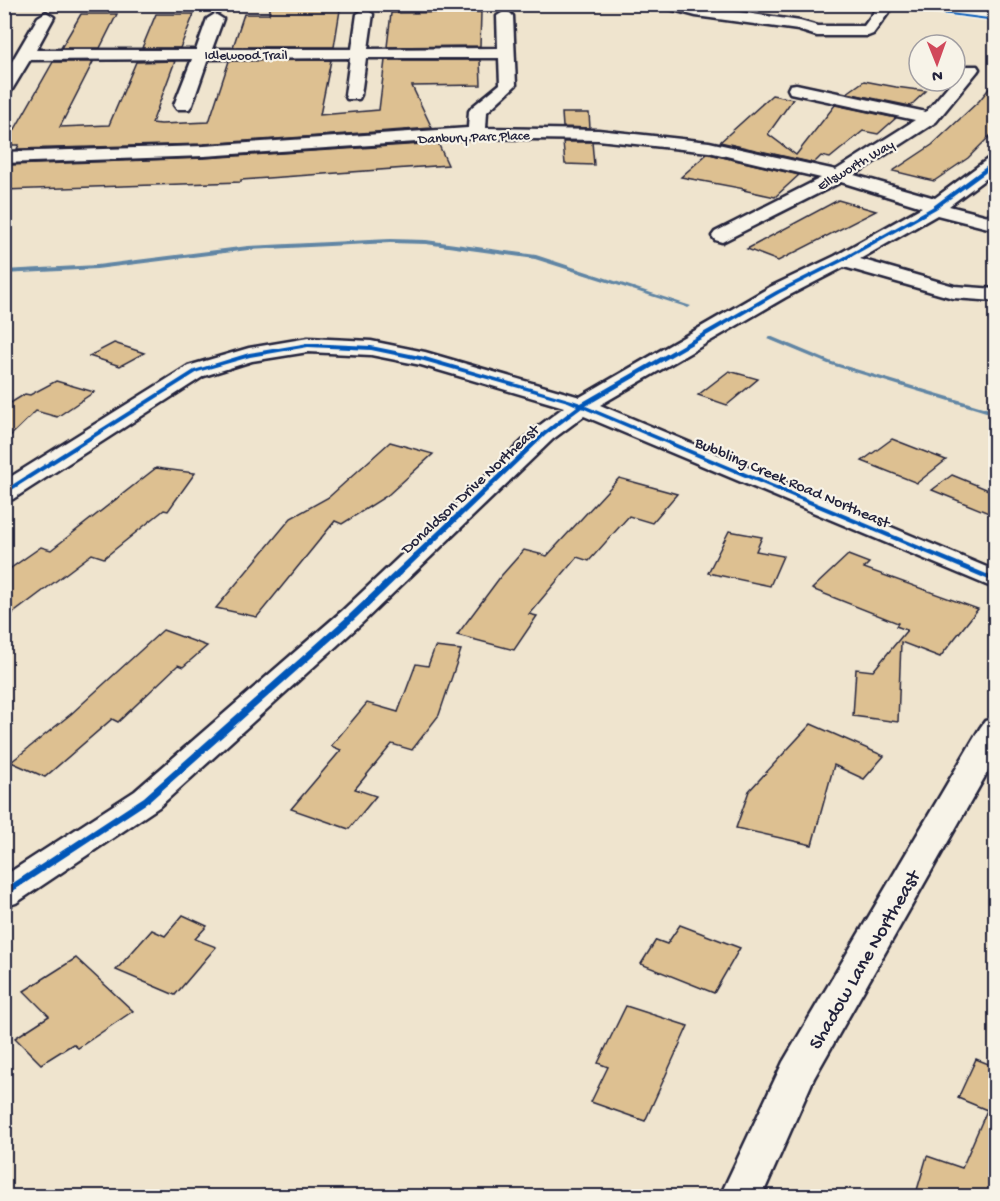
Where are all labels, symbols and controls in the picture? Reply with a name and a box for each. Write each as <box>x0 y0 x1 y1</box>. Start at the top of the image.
north arrow <box>907 33 967 93</box>
street label: Idlewood Trail <box>204 48 288 65</box>
text: N <box>931 65 943 84</box>
street label: Danbury Parc Place <box>417 128 531 149</box>
street label: Ellsworth Way <box>815 137 898 196</box>
street label: Donaldson Drive Northeast <box>398 421 545 560</box>
street label: Bubbling Creek Road Northeast <box>690 434 893 535</box>
street label: Shadow Lane Northeast <box>805 866 928 1054</box>

